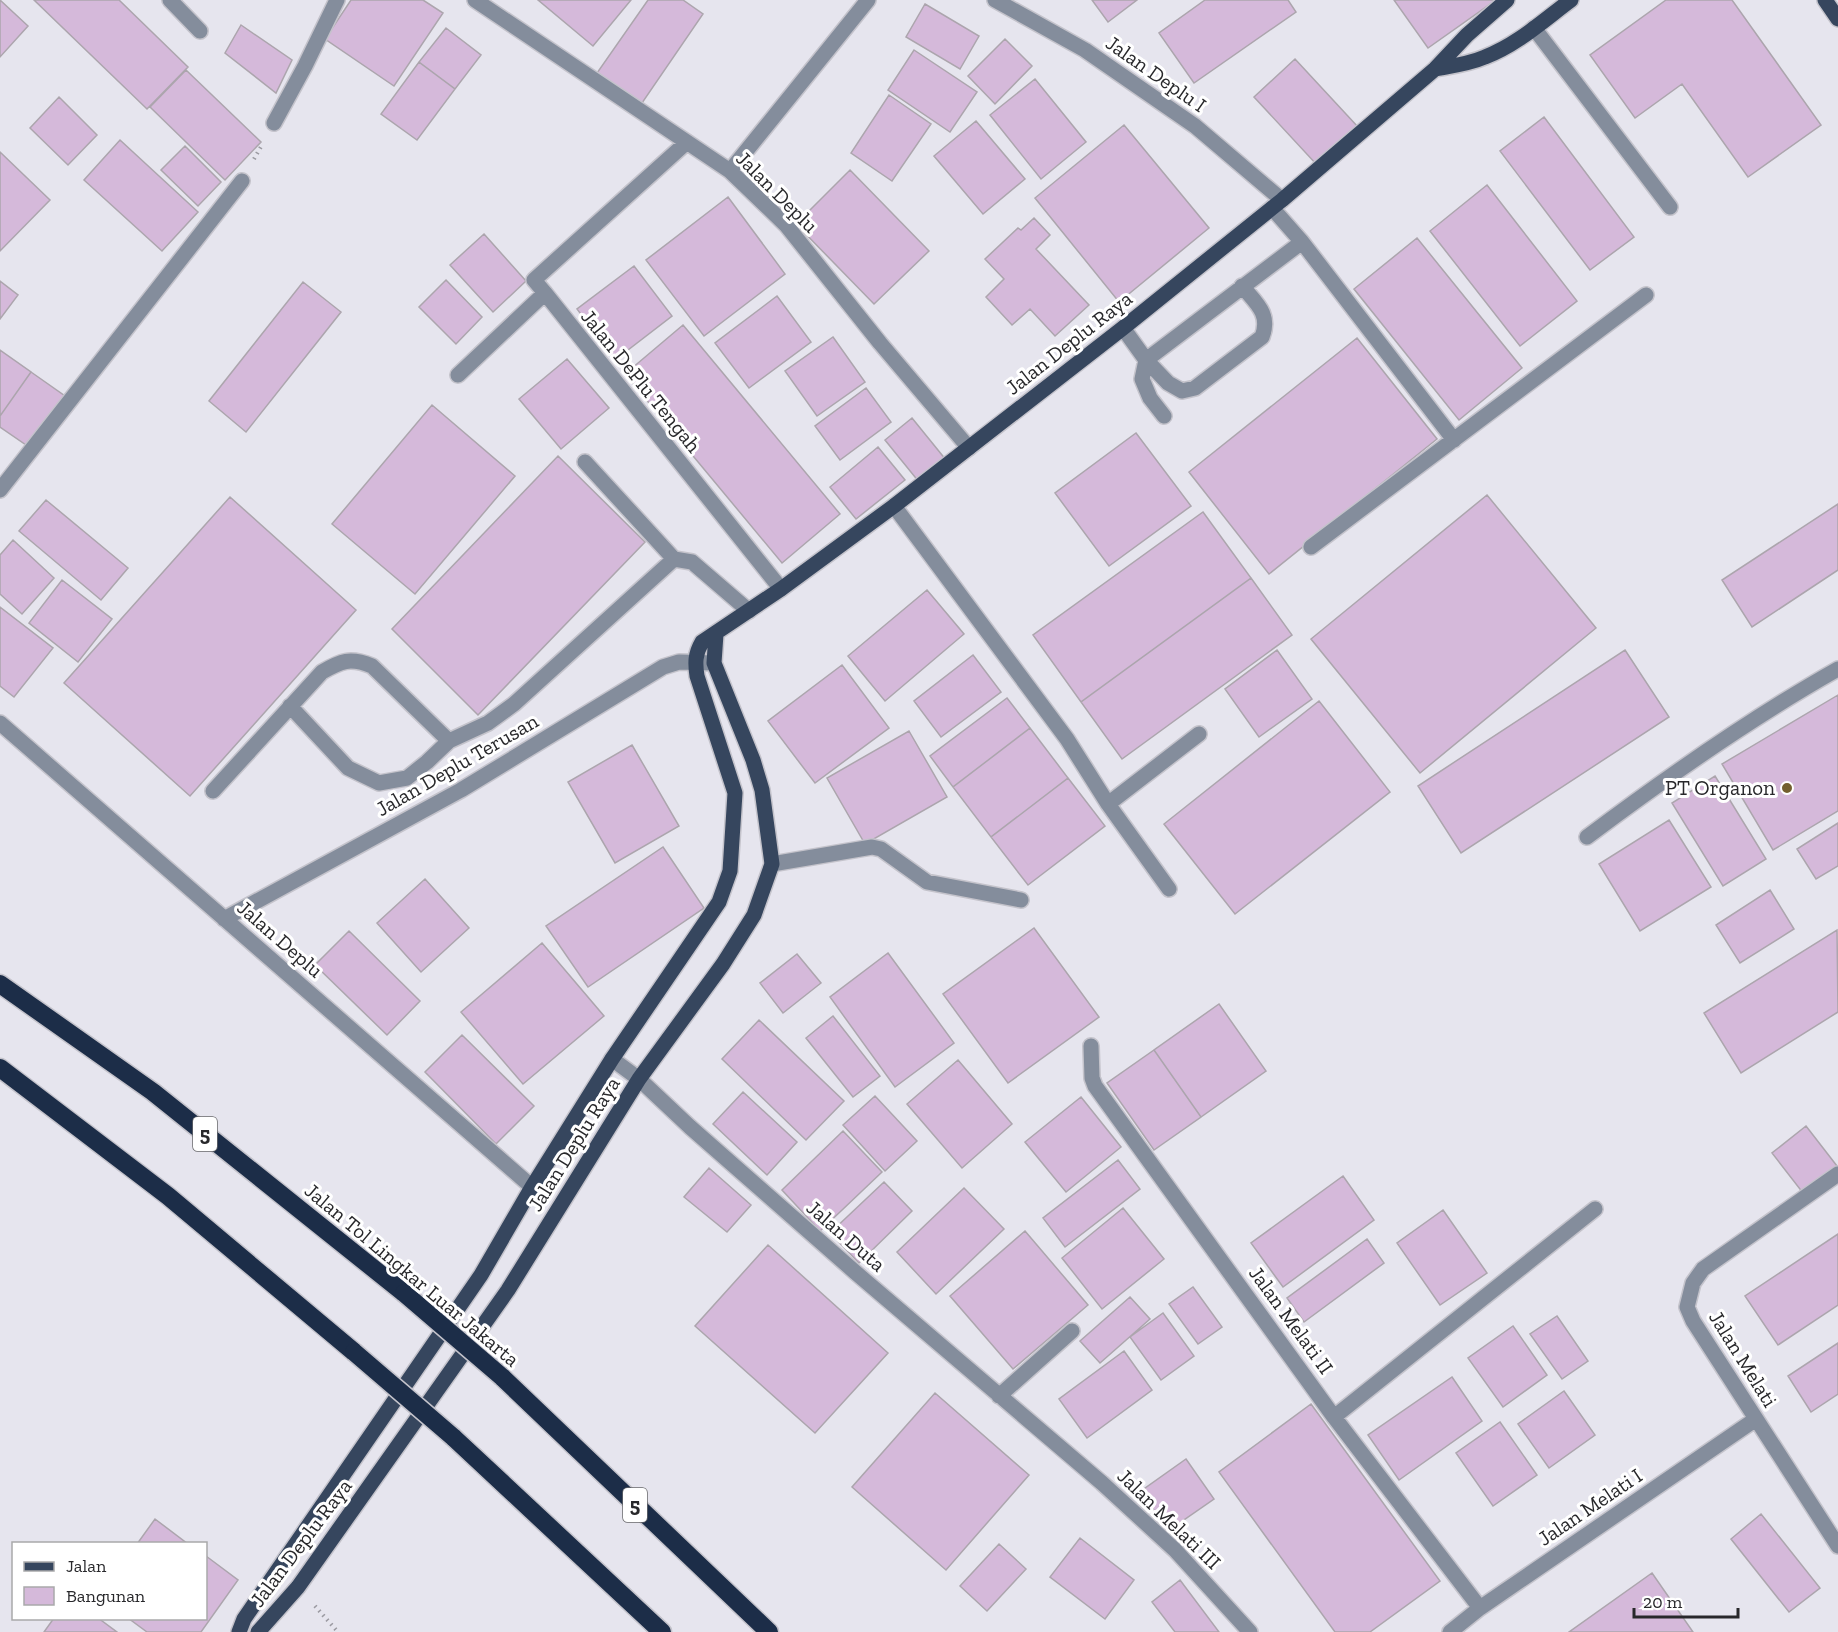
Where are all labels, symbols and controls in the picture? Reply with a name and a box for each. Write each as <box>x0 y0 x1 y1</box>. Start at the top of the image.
street label: Jalan Deplu I <box>1101 30 1211 117</box>
street label: Jalan Deplu <box>731 146 824 238</box>
street label: Jalan Deplu Raya <box>1000 285 1137 400</box>
street label: Jalan DePlu Tengah <box>576 304 707 457</box>
street label: Jalan Deplu Terusan <box>371 708 542 821</box>
place label: PT Organon <box>1665 775 1775 800</box>
marker: PT Organon <box>1780 781 1794 795</box>
street label: Jalan Deplu <box>232 895 328 983</box>
street label: Jalan Deplu Raya <box>522 1072 625 1215</box>
road number: 5 <box>193 1117 217 1151</box>
street label: Jalan Tol Lingkar Luar Jakarta <box>300 1178 525 1372</box>
street label: Jalan Duta <box>802 1195 891 1277</box>
street label: Jalan Melati II <box>1244 1261 1339 1379</box>
street label: Jalan Melati <box>1704 1306 1783 1412</box>
street label: Jalan Melati III <box>1112 1463 1226 1574</box>
street label: Jalan Melati I <box>1533 1463 1647 1551</box>
street label: Jalan Deplu Raya <box>244 1474 357 1612</box>
road number: 5 <box>623 1488 647 1522</box>
legend <box>12 1542 207 1620</box>
text: Jalan <box>66 1555 107 1577</box>
scale bar <box>1634 1581 1738 1619</box>
text: Bangunan <box>66 1585 146 1607</box>
text: 20 m <box>1643 1591 1683 1613</box>

